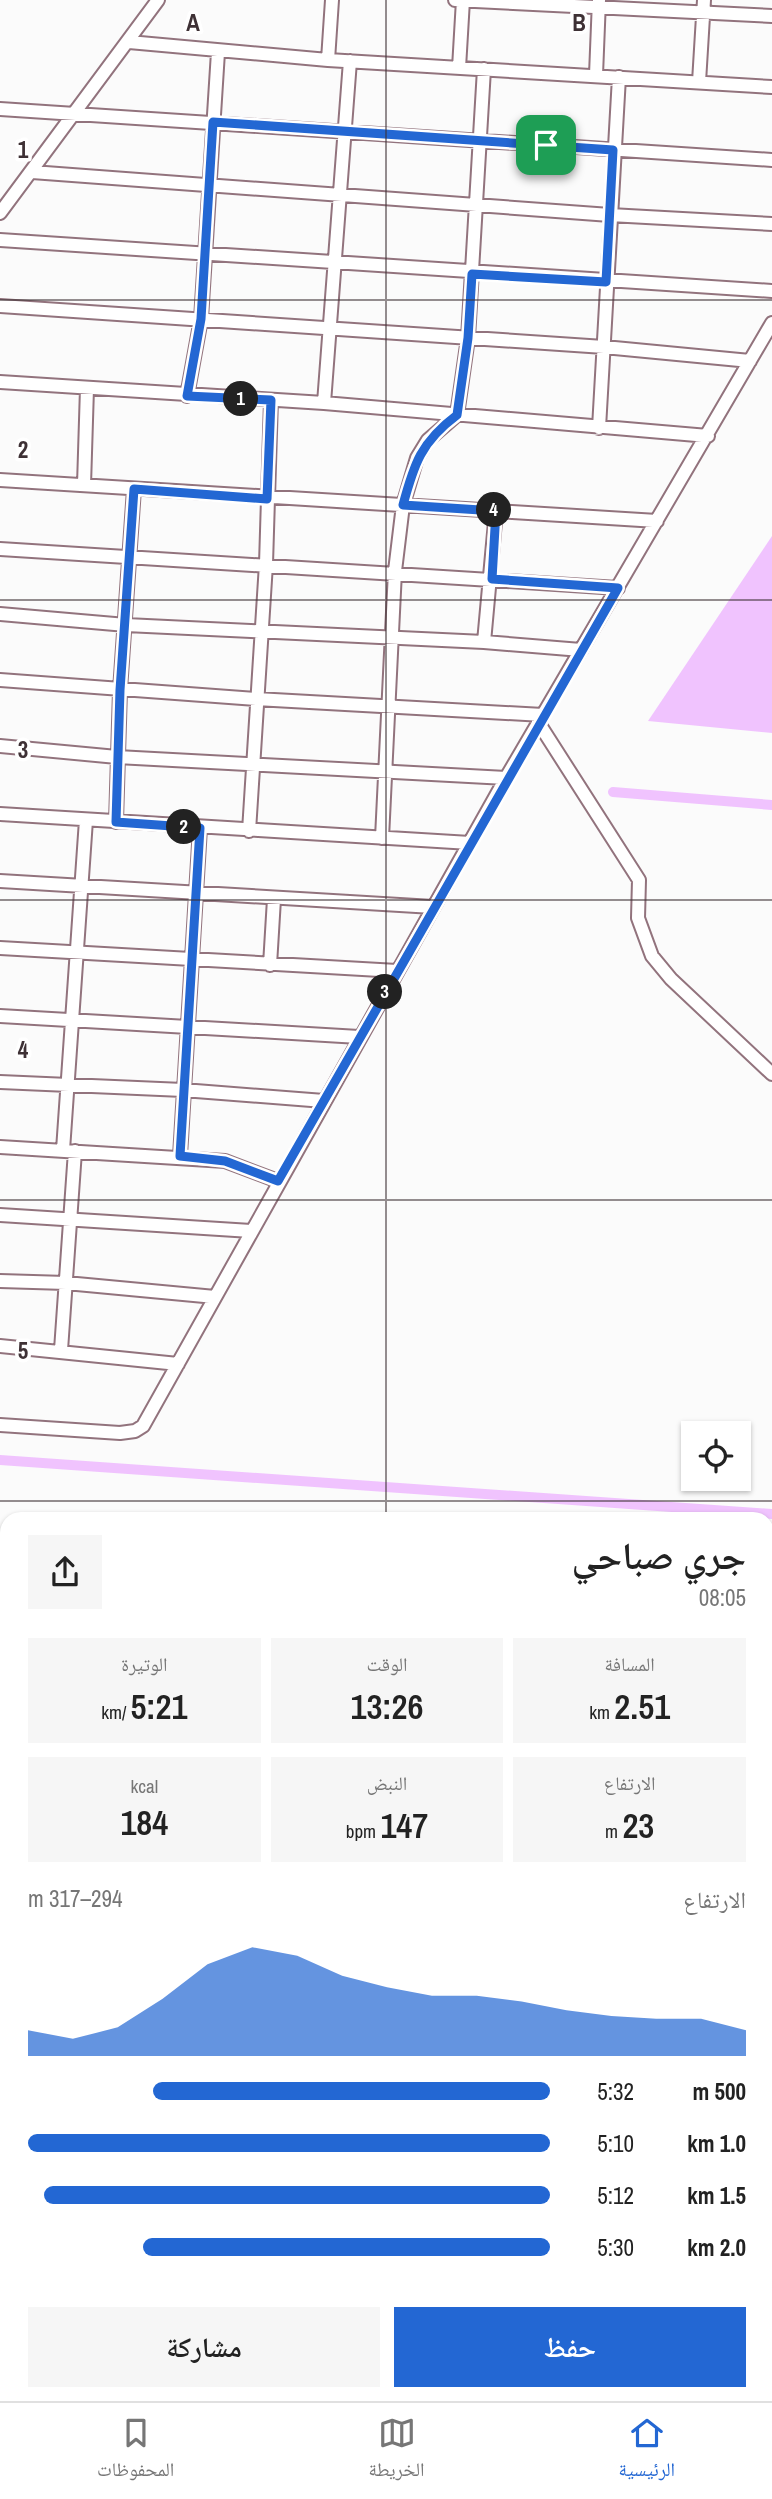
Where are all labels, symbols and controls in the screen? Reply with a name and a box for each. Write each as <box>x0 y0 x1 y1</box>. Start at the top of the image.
text: A <box>186 7 200 38</box>
text: B <box>572 7 586 38</box>
pin <box>516 115 576 175</box>
icon: arrive <box>527 126 565 164</box>
text: 1 <box>18 134 29 165</box>
pin: 1 <box>224 382 258 416</box>
text: 1 <box>236 385 245 411</box>
text: 2 <box>18 434 28 465</box>
pin: 4 <box>476 492 512 528</box>
text: 4 <box>489 496 498 522</box>
text: 3 <box>18 734 28 765</box>
pin: 2 <box>166 810 202 844</box>
text: 2 <box>179 813 188 839</box>
pin: 3 <box>368 974 402 1010</box>
text: 3 <box>380 978 389 1004</box>
text: 4 <box>18 1034 29 1065</box>
text: 5 <box>18 1335 28 1366</box>
map controls <box>681 1421 751 1491</box>
button: locate <box>681 1421 751 1491</box>
text: جري صباحي <box>571 1530 746 1581</box>
button: share <box>28 1535 102 1609</box>
text: 08:05 <box>699 1582 746 1613</box>
text: الوتيرة <box>121 1651 167 1677</box>
text: الوقت <box>367 1651 407 1677</box>
text: المسافة <box>604 1651 655 1677</box>
text: 5:21 <box>131 1683 188 1730</box>
text: 13:26 <box>351 1683 423 1730</box>
text: 2.51 <box>614 1683 670 1730</box>
text: /km <box>101 1699 131 1725</box>
text: km <box>589 1699 614 1725</box>
text: النبض <box>367 1770 407 1796</box>
text: الارتفاع <box>604 1770 656 1796</box>
text: kcal <box>130 1773 158 1799</box>
text: 184 <box>120 1799 168 1846</box>
text: 147 <box>380 1802 428 1849</box>
text: 23 <box>622 1802 654 1849</box>
text: bpm <box>346 1818 380 1844</box>
text: m <box>605 1818 622 1844</box>
text: 294–317 m <box>28 1883 122 1914</box>
text: الارتفاع <box>683 1884 746 1915</box>
text: 5:32 <box>597 2076 634 2107</box>
text: 500 m <box>693 2076 746 2107</box>
text: 5:10 <box>597 2128 634 2159</box>
text: 1.0 km <box>687 2128 746 2159</box>
text: 5:12 <box>597 2180 634 2211</box>
text: 1.5 km <box>687 2180 746 2211</box>
text: 5:30 <box>597 2232 634 2263</box>
text: 2.0 km <box>687 2232 746 2263</box>
button: مشاركة <box>28 2307 380 2387</box>
button: حفظ <box>394 2307 746 2387</box>
tab: المحفوظات <box>97 2414 174 2488</box>
tab: الخريطة <box>369 2414 424 2488</box>
tab: الرئيسية <box>619 2414 675 2488</box>

